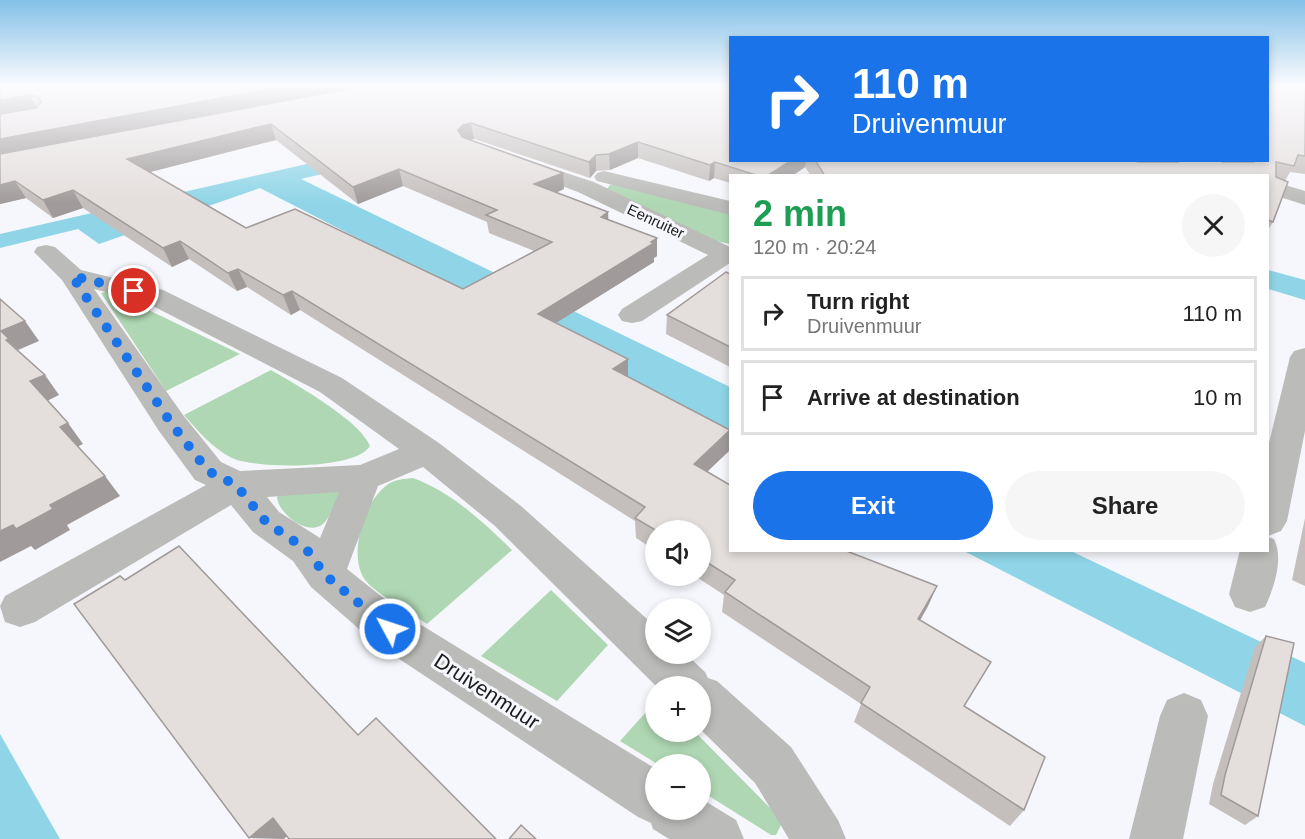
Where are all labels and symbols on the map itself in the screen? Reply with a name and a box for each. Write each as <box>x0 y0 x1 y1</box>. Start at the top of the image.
street label: Eenruiter <box>625 200 687 242</box>
pin <box>108 265 159 316</box>
position arrow <box>358 597 422 661</box>
street label: Druivenmuur <box>430 649 544 733</box>

